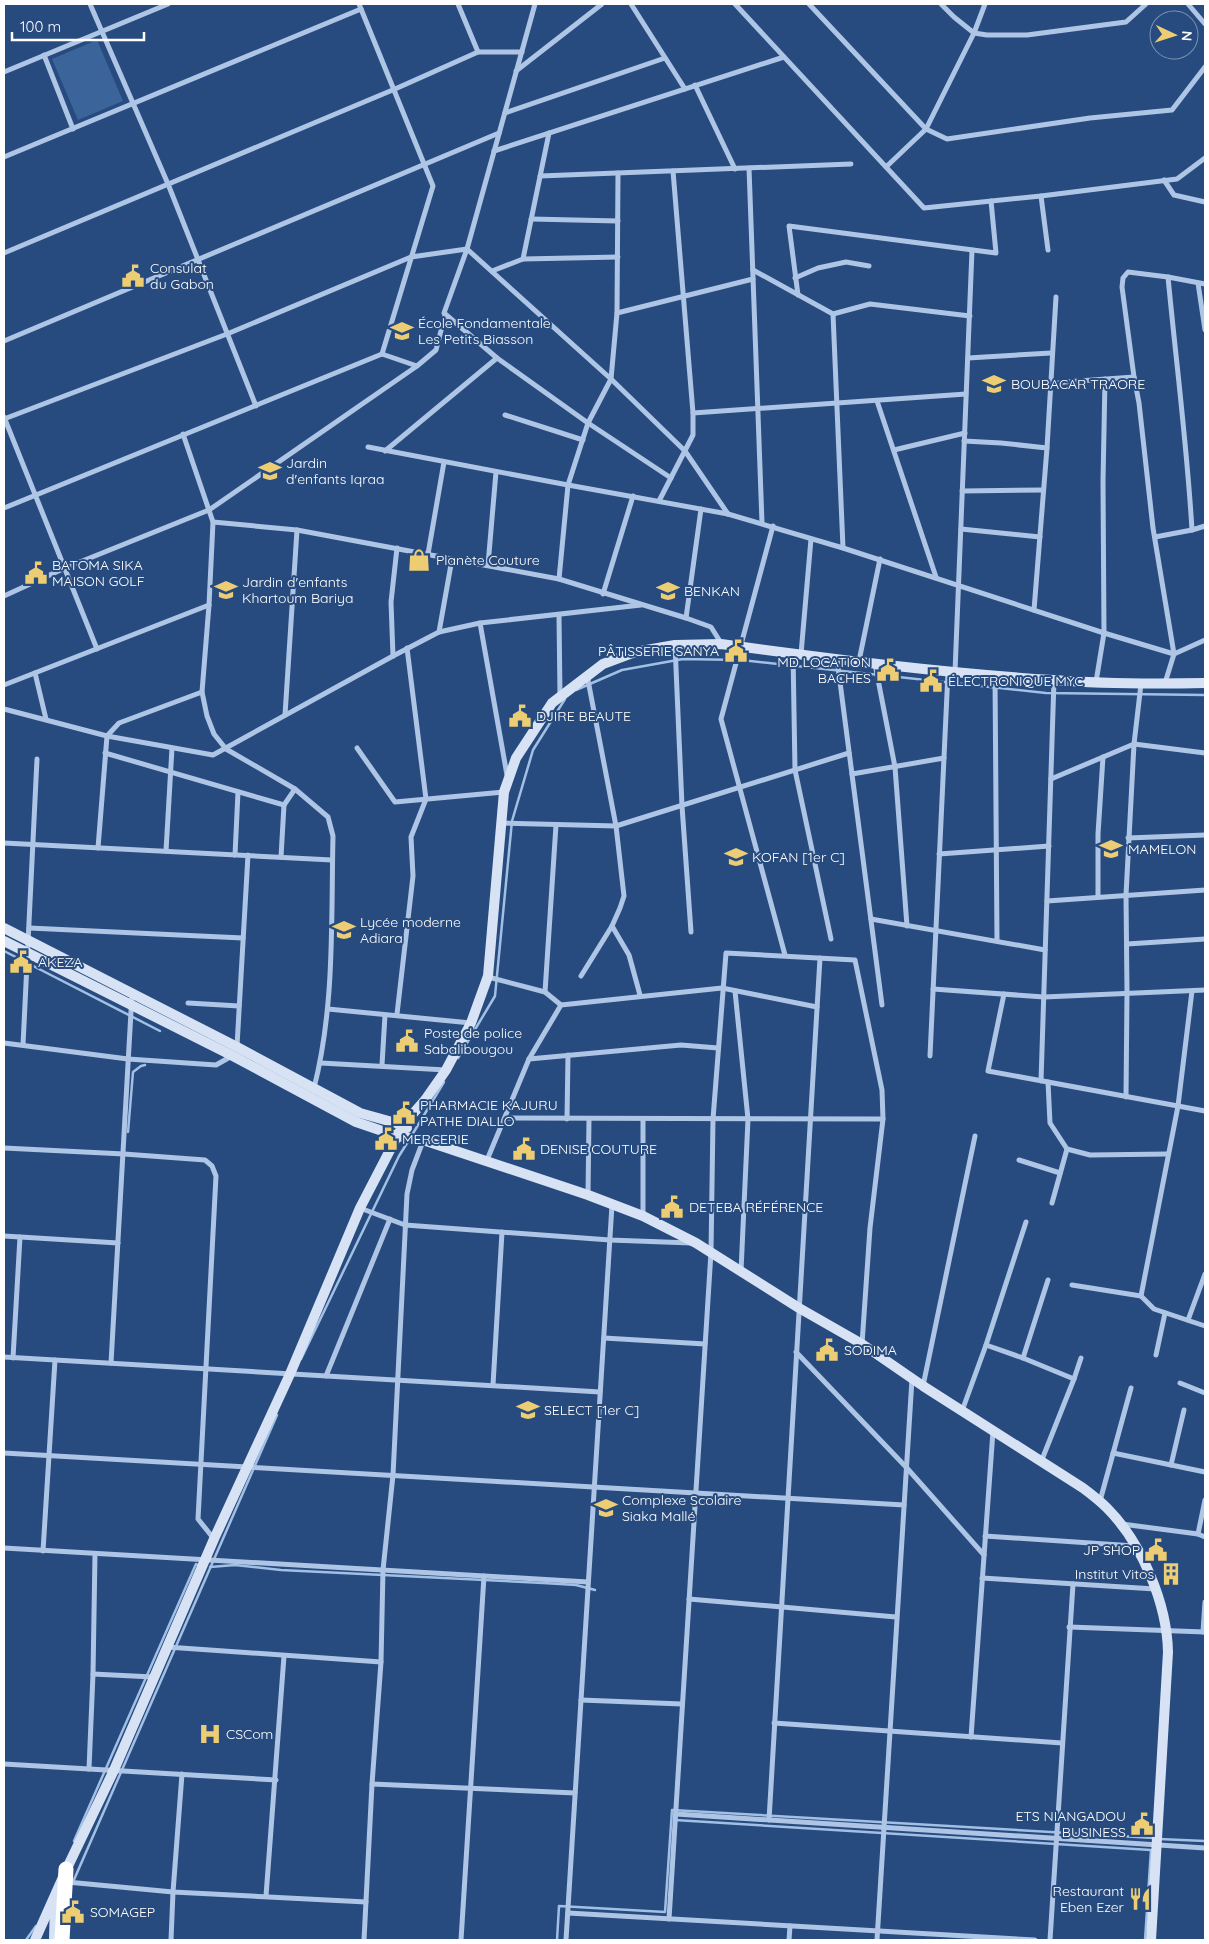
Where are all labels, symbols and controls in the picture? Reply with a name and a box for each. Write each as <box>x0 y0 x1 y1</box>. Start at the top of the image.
scale bar <box>12 10 145 42</box>
north arrow <box>1149 10 1199 60</box>
text: 100 m <box>20 17 61 36</box>
text: N <box>1178 30 1196 42</box>
place label: Consulat du Gabon <box>150 259 214 293</box>
public building icon: Consulat du Gabon <box>120 263 146 289</box>
place label: École Fondamentale Les Petits Biasson <box>418 314 551 348</box>
school or university icon: École Fondamentale Les Petits Biasson <box>389 318 415 344</box>
school or university icon: BOUBACAR TRAORE <box>981 371 1007 397</box>
place label: BOUBACAR TRAORE <box>1011 375 1145 393</box>
place label: Jardin d'enfants Iqraa <box>286 454 385 488</box>
school or university icon: Jardin d'enfants Iqraa <box>257 458 283 484</box>
shop icon: Planète Couture <box>406 547 432 573</box>
place label: Planète Couture <box>436 551 540 569</box>
place label: BATOMA SIKA MAISON GOLF <box>52 556 145 590</box>
public building icon: BATOMA SIKA MAISON GOLF <box>23 560 49 586</box>
place label: Jardin d'enfants Khartoum Bariya <box>242 573 353 607</box>
school or university icon: Jardin d'enfants Khartoum Bariya <box>213 577 239 603</box>
school or university icon: BENKAN <box>655 578 681 604</box>
place label: BENKAN <box>684 582 740 600</box>
public building icon: PÂTISSERIE SANYA <box>723 638 749 664</box>
place label: PÂTISSERIE SANYA <box>598 642 719 660</box>
place label: MD LOCATION BACHES <box>777 653 871 687</box>
public building icon: MD LOCATION BACHES <box>875 657 901 683</box>
public building icon: ÉLECTRONIQUE MYC <box>918 668 944 694</box>
place label: ÉLECTRONIQUE MYC <box>948 672 1083 690</box>
public building icon: DJIRE BEAUTE <box>507 703 533 729</box>
place label: DJIRE BEAUTE <box>536 707 631 725</box>
school or university icon: MAMELON <box>1098 836 1124 862</box>
place label: MAMELON <box>1128 840 1196 858</box>
school or university icon: KOFAN [1er C] <box>723 844 749 870</box>
place label: KOFAN [1er C] <box>752 848 845 866</box>
place label: Lycée moderne Adiara <box>360 913 461 947</box>
school or university icon: Lycée moderne Adiara <box>331 917 357 943</box>
public building icon: AKEZA <box>8 949 34 975</box>
place label: AKEZA <box>38 953 83 971</box>
place label: Poste de police Sabalibougou <box>424 1024 522 1058</box>
public building icon: Poste de police Sabalibougou <box>394 1028 420 1054</box>
place label: PHARMACIE KAJURU PATHE DIALLO <box>420 1096 558 1130</box>
public building icon: PHARMACIE KAJURU PATHE DIALLO <box>391 1100 417 1126</box>
public building icon: MERCERIE <box>373 1126 399 1152</box>
place label: MERCERIE <box>402 1130 469 1148</box>
public building icon: DENISE COUTURE <box>511 1136 537 1162</box>
place label: DENISE COUTURE <box>540 1140 657 1158</box>
public building icon: DETEBA RÉFÉRENCE <box>659 1194 685 1220</box>
place label: DETEBA RÉFÉRENCE <box>689 1198 823 1216</box>
public building icon: SODIMA <box>814 1337 840 1363</box>
place label: SODIMA <box>844 1341 897 1359</box>
school or university icon: SELECT [1er C] <box>515 1397 541 1423</box>
place label: SELECT [1er C] <box>544 1401 639 1419</box>
place label: Complexe Scolaire Siaka Mallé <box>622 1491 741 1525</box>
school or university icon: Complexe Scolaire Siaka Mallé <box>593 1495 619 1521</box>
public building icon: JP SHOP <box>1143 1537 1169 1563</box>
place label: JP SHOP <box>1083 1541 1140 1559</box>
building icon: Institut Vitos <box>1158 1561 1184 1587</box>
place label: Institut Vitos <box>1075 1565 1154 1583</box>
hospital icon: CSCom <box>197 1721 223 1747</box>
place label: CSCom <box>226 1725 273 1743</box>
place label: ETS NIANGADOU BUSINESS <box>1015 1807 1126 1841</box>
public building icon: ETS NIANGADOU BUSINESS <box>1129 1811 1155 1837</box>
place label: Restaurant Eben Ezer <box>1053 1882 1125 1916</box>
restaurant icon: Restaurant Eben Ezer <box>1127 1886 1153 1912</box>
public building icon: SOMAGEP <box>60 1899 86 1925</box>
place label: SOMAGEP <box>90 1903 155 1921</box>

